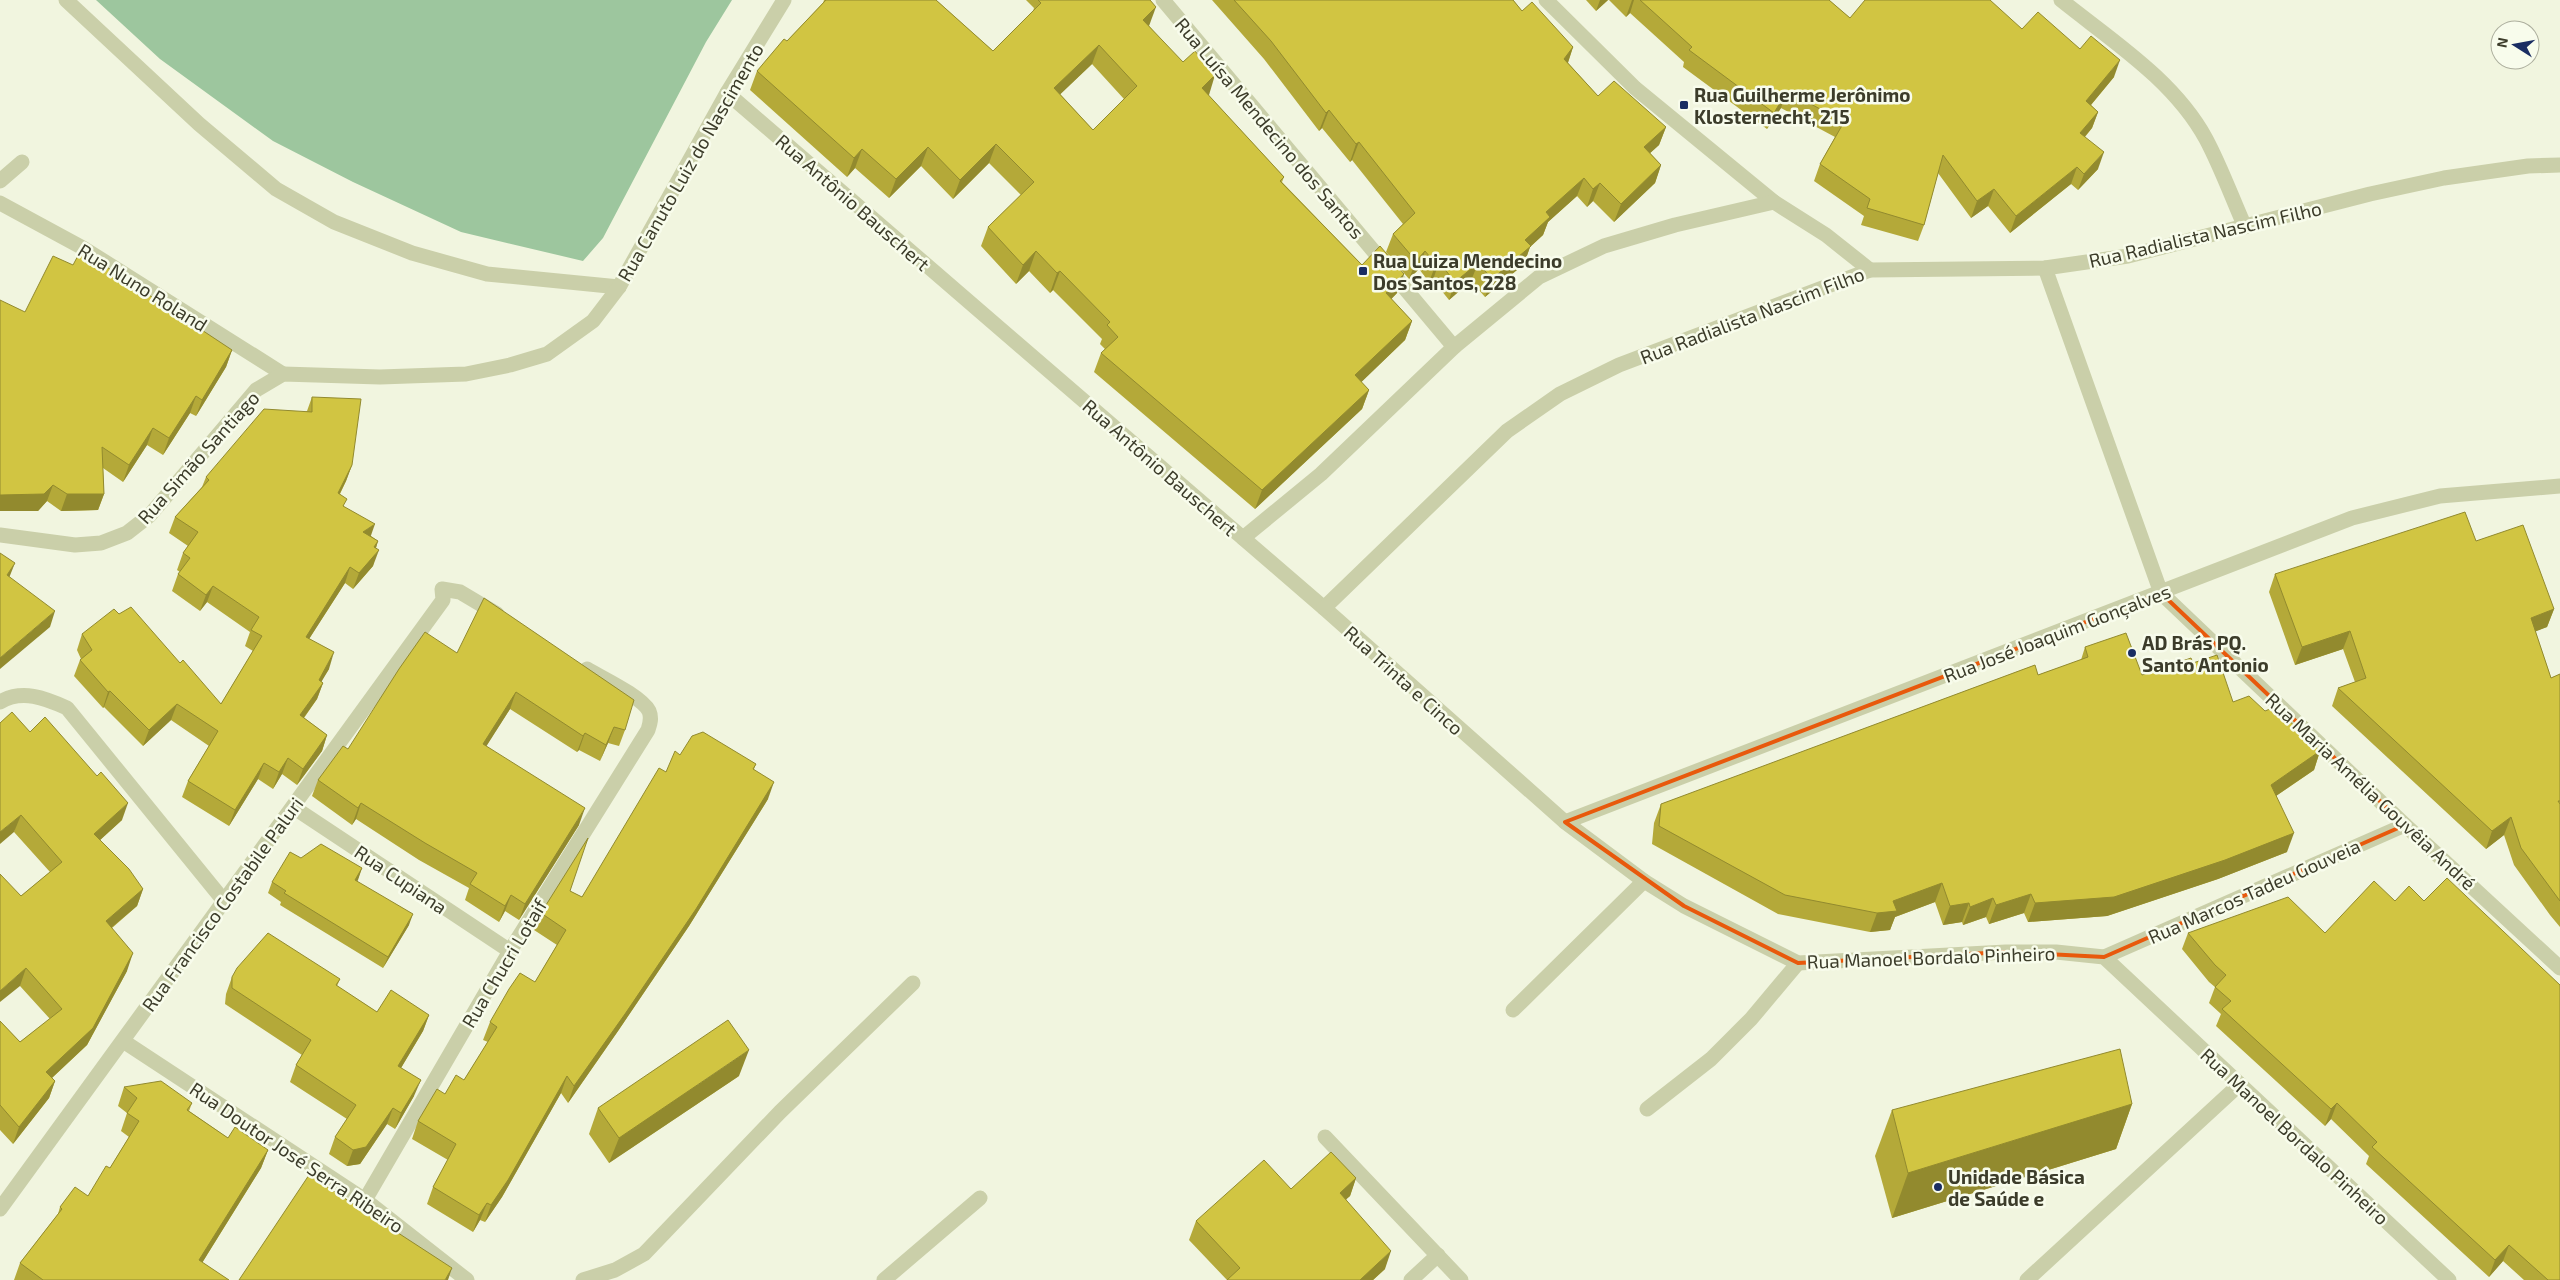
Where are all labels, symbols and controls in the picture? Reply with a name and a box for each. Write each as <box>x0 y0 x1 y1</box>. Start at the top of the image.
street label: Rua Luísa Mendecino dos Santos <box>1171 13 1369 243</box>
north arrow <box>2490 20 2540 70</box>
text: N <box>2492 36 2511 49</box>
street label: Rua Canuto Luiz do Nascimento <box>612 39 768 285</box>
place label: Rua Guilherme Jerônimo Klosternecht, 215 <box>1694 83 1911 128</box>
marker: Rua Guilherme Jerônimo Klosternecht, 215 <box>1678 99 1690 111</box>
street label: Rua Antônio Bauschert <box>771 129 935 275</box>
street label: Rua Radialista Nascim Filho <box>2086 196 2324 272</box>
street label: Rua Nuno Roland <box>74 238 212 336</box>
place label: Rua Luiza Mendecino Dos Santos, 228 <box>1373 249 1562 294</box>
street label: Rua Radialista Nascim Filho <box>1637 262 1867 368</box>
marker: Rua Luiza Mendecino Dos Santos, 228 <box>1357 265 1369 277</box>
street label: Rua Simão Santiago <box>132 386 264 528</box>
street label: Rua Antônio Bauschert <box>1078 394 1242 540</box>
street label: Rua José Joaquim Gonçalves <box>1940 579 2174 688</box>
street label: Rua Trinta e Cinco <box>1340 620 1468 740</box>
place label: AD Brás PQ. Santo Antonio <box>2142 631 2269 676</box>
marker: AD Brás PQ. Santo Antonio <box>2126 647 2138 659</box>
street label: Rua Maria Amélia Gouvêia André <box>2261 688 2481 894</box>
street label: Rua Francisco Costabile Paluri <box>137 792 307 1016</box>
street label: Rua Marcos Tadeu Gouveia <box>2144 834 2364 948</box>
street label: Rua Cupiana <box>350 840 452 918</box>
street label: Rua Chucri Lotaif <box>457 894 552 1031</box>
street label: Rua Manoel Bordalo Pinheiro <box>1806 941 2056 973</box>
street label: Rua Manoel Bordalo Pinheiro <box>2196 1043 2394 1229</box>
street label: Rua Doutor José Serra Ribeiro <box>186 1077 408 1237</box>
place label: Unidade Básica de Saúde e <box>1948 1165 2085 1210</box>
marker: Unidade Básica de Saúde e <box>1932 1181 1944 1193</box>

